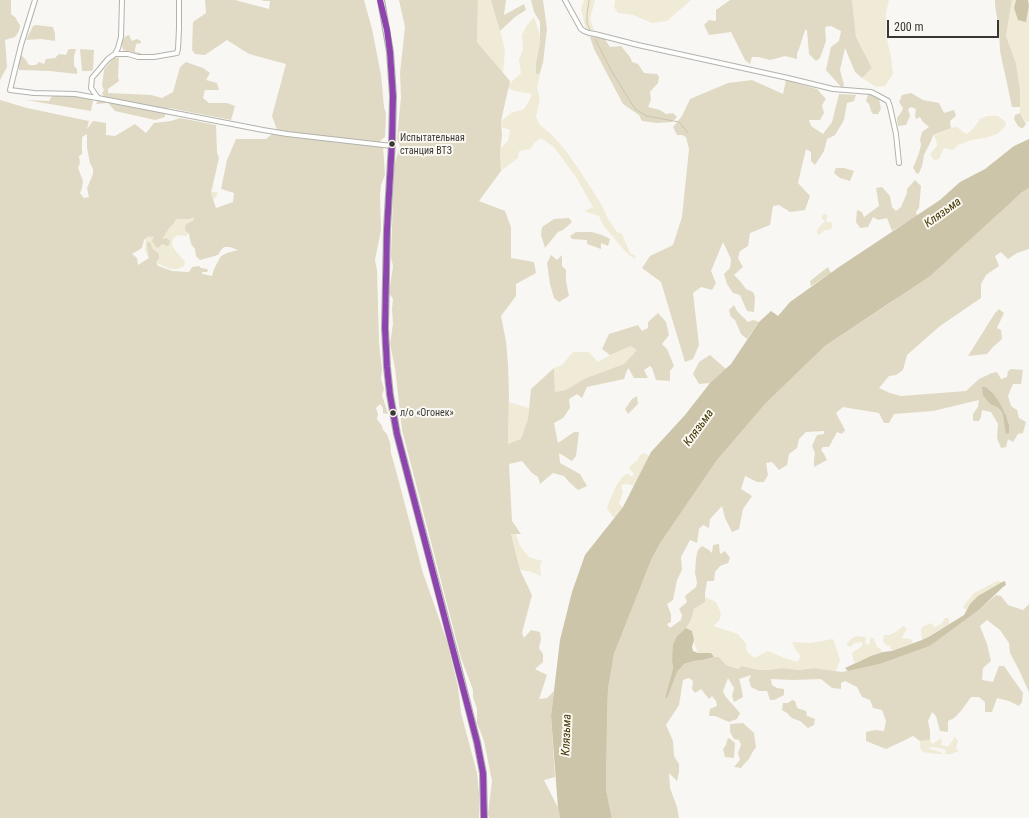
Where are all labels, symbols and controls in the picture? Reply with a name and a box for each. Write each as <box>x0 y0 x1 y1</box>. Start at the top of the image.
scale bar <box>889 12 1001 38</box>
text: 200 m <box>894 20 924 34</box>
place label: Испытательная станция ВТЗ <box>400 132 465 156</box>
marker: Испытательная станция ВТЗ <box>387 139 397 149</box>
water label: Клязьма <box>922 195 964 231</box>
place label: л/о «Огонек» <box>400 407 454 419</box>
water label: Клязьма <box>681 407 717 449</box>
marker: л/о «Огонек» <box>388 408 398 418</box>
water label: Клязьма <box>559 714 575 756</box>

